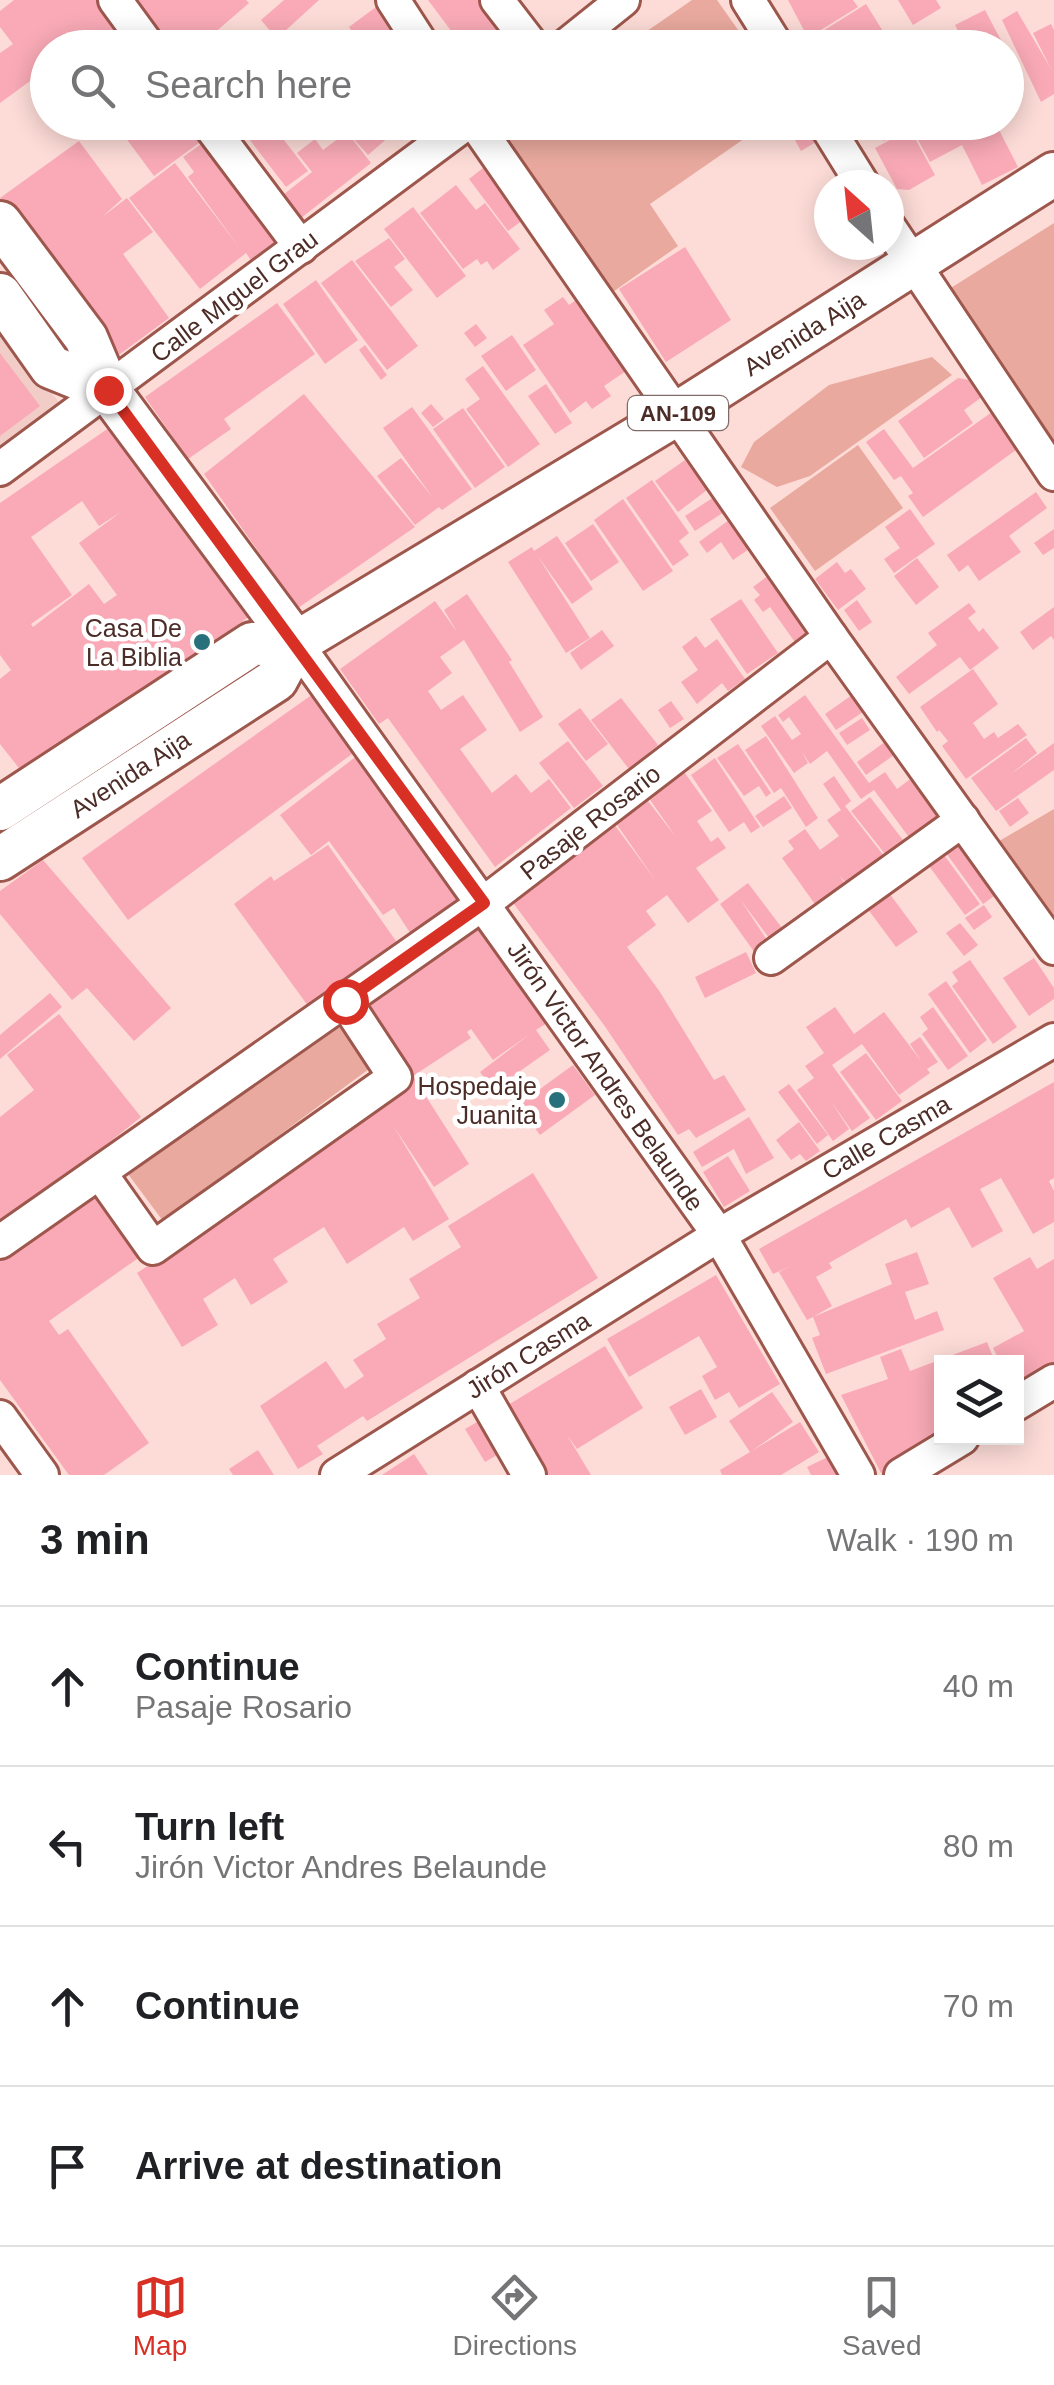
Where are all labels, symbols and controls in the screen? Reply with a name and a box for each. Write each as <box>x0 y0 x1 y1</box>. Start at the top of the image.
search box <box>30 30 1024 140</box>
icon: search <box>65 58 120 113</box>
text: Search here <box>145 64 352 106</box>
north arrow <box>814 170 904 260</box>
street label: Calle MIguel Grau <box>145 224 323 368</box>
street label: Avenida Aija <box>738 285 870 381</box>
route end <box>86 368 132 414</box>
road number: AN-109 <box>628 396 728 430</box>
place label: Casa De La Biblia <box>85 614 182 671</box>
marker: Casa De La Biblia <box>191 631 213 653</box>
street label: Avenida Aija <box>65 725 195 823</box>
street label: Pasaje Rosario <box>515 759 665 885</box>
street label: Jirón Victor Andres Belaunde <box>502 936 710 1216</box>
route start <box>323 979 369 1025</box>
place label: Hospedaje Juanita <box>417 1072 537 1129</box>
marker: Hospedaje Juanita <box>546 1089 568 1111</box>
street label: Calle Casma <box>817 1089 955 1185</box>
street label: Jirón Casma <box>461 1306 595 1404</box>
map controls <box>934 1355 1024 1445</box>
button: layers <box>934 1355 1024 1445</box>
text: 3 min <box>40 1516 150 1563</box>
text: Walk · 190 m <box>827 1522 1014 1558</box>
text: Continue <box>135 1646 300 1688</box>
icon: ahead <box>40 1659 95 1714</box>
text: 40 m <box>943 1668 1014 1704</box>
text: Pasaje Rosario <box>135 1689 352 1725</box>
text: Turn left <box>135 1806 284 1848</box>
icon: left <box>40 1819 95 1874</box>
text: 80 m <box>943 1828 1014 1864</box>
text: Jirón Victor Andres Belaunde <box>135 1849 547 1885</box>
icon: ahead <box>40 1979 95 2034</box>
text: Continue <box>135 1985 300 2027</box>
text: 70 m <box>943 1988 1014 2024</box>
icon: arrive <box>40 2139 95 2194</box>
text: Arrive at destination <box>135 2145 502 2187</box>
tab: Map <box>133 2270 188 2362</box>
tab: Directions <box>453 2270 577 2362</box>
tab: Saved <box>842 2270 921 2362</box>

